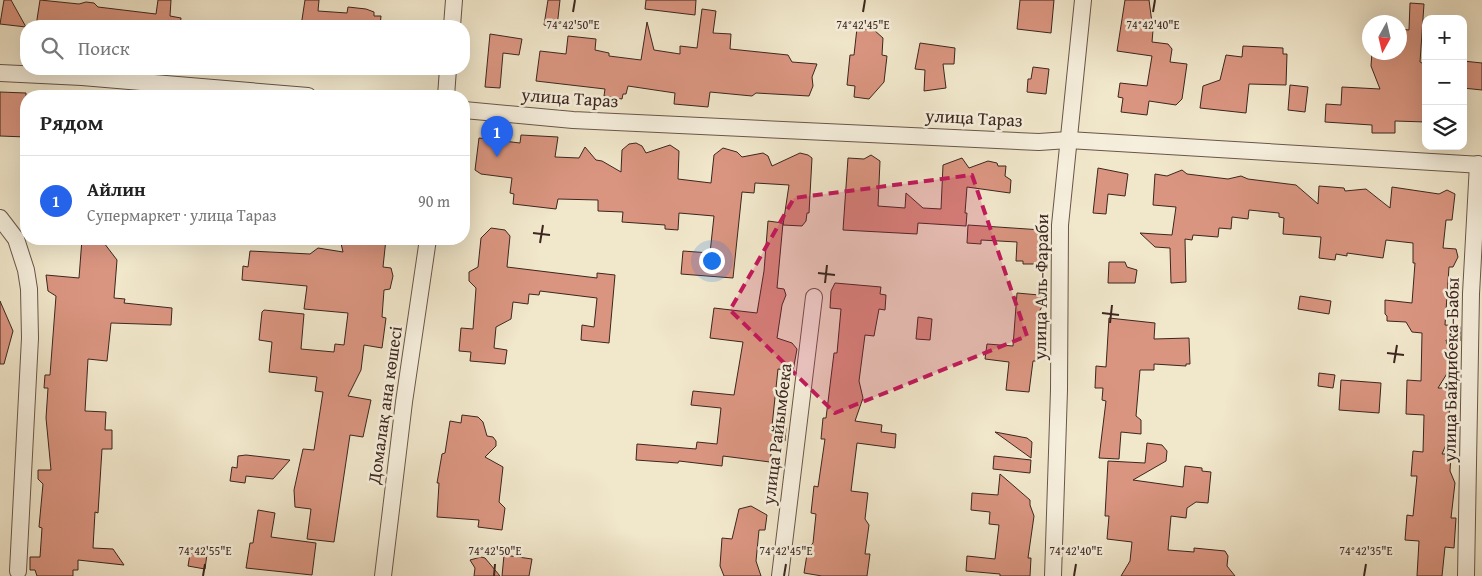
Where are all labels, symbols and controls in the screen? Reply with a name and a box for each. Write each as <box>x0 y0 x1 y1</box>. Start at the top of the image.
north arrow <box>1362 15 1407 60</box>
map controls <box>1422 15 1467 150</box>
button: + <box>1422 15 1467 60</box>
text: 74°42'50"E <box>546 16 600 33</box>
text: 74°42'45"E <box>836 16 890 33</box>
text: 74°42'40"E <box>1126 16 1180 33</box>
search box <box>20 20 470 75</box>
icon: search <box>38 34 66 62</box>
text: Поиск <box>78 34 130 62</box>
button: − <box>1422 60 1467 105</box>
street label: улица Тараз <box>520 81 620 114</box>
street label: улица Тараз <box>924 101 1023 134</box>
button: layers <box>1422 105 1467 150</box>
text: Рядом <box>40 107 103 138</box>
pin: 1 <box>481 116 513 157</box>
text: Айлин <box>87 175 146 203</box>
text: 1 <box>52 189 60 213</box>
text: 90 m <box>418 189 450 213</box>
text: Супермаркет · улица Тараз <box>87 203 277 227</box>
street label: улица Аль-Фараби <box>1026 213 1055 361</box>
your location <box>699 248 725 274</box>
street label: улица Байдибека-Бабы <box>1435 277 1466 464</box>
street label: Домалақ ана көшесі <box>360 324 409 487</box>
street label: улица Райымбека <box>754 361 799 507</box>
text: 74°42'55"E <box>178 542 232 559</box>
text: 74°42'50"E <box>468 542 522 559</box>
text: 74°42'45"E <box>759 542 813 559</box>
text: 74°42'40"E <box>1049 542 1103 559</box>
text: 74°42'35"E <box>1339 542 1393 559</box>

